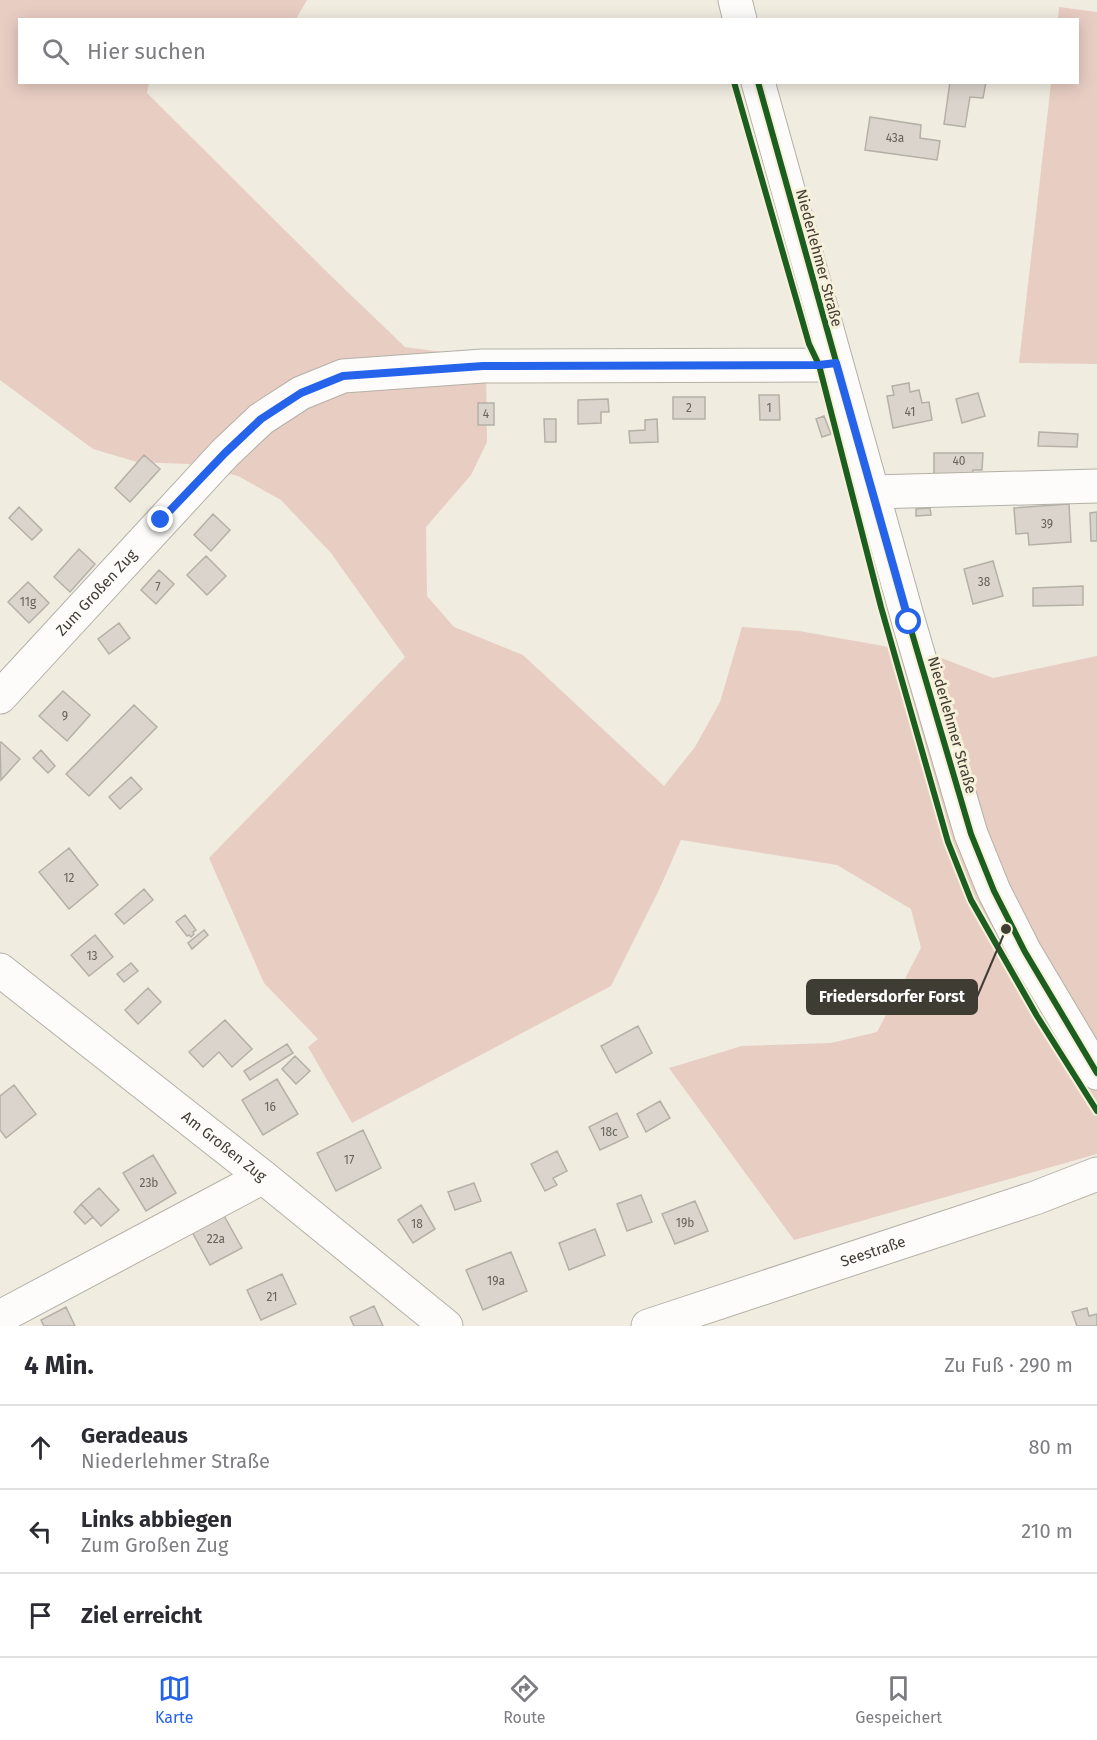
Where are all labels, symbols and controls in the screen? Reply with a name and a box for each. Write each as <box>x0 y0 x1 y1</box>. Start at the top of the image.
search box <box>18 18 1079 84</box>
icon: search <box>39 35 72 68</box>
text: Hier suchen <box>87 38 206 65</box>
house number: 43a <box>886 131 904 145</box>
street label: Niederlehmer Straße <box>792 187 846 329</box>
house number: 2 <box>686 401 692 415</box>
house number: 1 <box>766 401 772 415</box>
house number: 41 <box>905 405 915 419</box>
house number: 4 <box>483 407 490 421</box>
house number: 40 <box>952 454 966 468</box>
route end <box>147 506 173 532</box>
house number: 39 <box>1041 517 1053 531</box>
street label: Zum Großen Zug <box>52 546 141 639</box>
house number: 38 <box>978 575 991 589</box>
house number: 7 <box>155 580 161 594</box>
house number: 11g <box>20 595 37 609</box>
route start <box>895 608 921 634</box>
street label: Niederlehmer Straße <box>924 654 980 796</box>
house number: 9 <box>62 709 68 723</box>
house number: 12 <box>63 871 75 885</box>
house number: 13 <box>86 949 98 963</box>
callout: Friedersdorfer Forst <box>807 980 977 1014</box>
text: Friedersdorfer Forst <box>819 987 966 1006</box>
house number: 16 <box>264 1100 276 1114</box>
street label: Am Großen Zug <box>178 1107 270 1185</box>
house number: 18c <box>600 1125 618 1139</box>
house number: 17 <box>344 1153 354 1167</box>
house number: 23b <box>140 1176 159 1190</box>
house number: 19b <box>676 1216 694 1230</box>
house number: 18 <box>411 1217 423 1231</box>
house number: 22a <box>207 1232 225 1246</box>
street label: Seestraße <box>838 1232 908 1271</box>
house number: 19a <box>487 1274 505 1288</box>
house number: 21 <box>267 1290 277 1304</box>
text: 4 Min. <box>24 1350 94 1381</box>
text: Zu Fuß · 290 m <box>944 1353 1073 1377</box>
text: Geradeaus <box>81 1422 188 1449</box>
icon: ahead <box>24 1431 57 1464</box>
text: 80 m <box>1028 1435 1073 1459</box>
text: Niederlehmer Straße <box>81 1449 270 1473</box>
text: Links abbiegen <box>81 1506 232 1533</box>
icon: left <box>24 1515 57 1548</box>
text: 210 m <box>1021 1519 1073 1543</box>
text: Zum Großen Zug <box>81 1533 228 1557</box>
icon: arrive <box>24 1599 57 1632</box>
text: Ziel erreicht <box>81 1602 202 1629</box>
tab: Karte <box>155 1672 193 1727</box>
tab: Route <box>503 1672 546 1727</box>
tab: Gespeichert <box>855 1672 942 1727</box>

